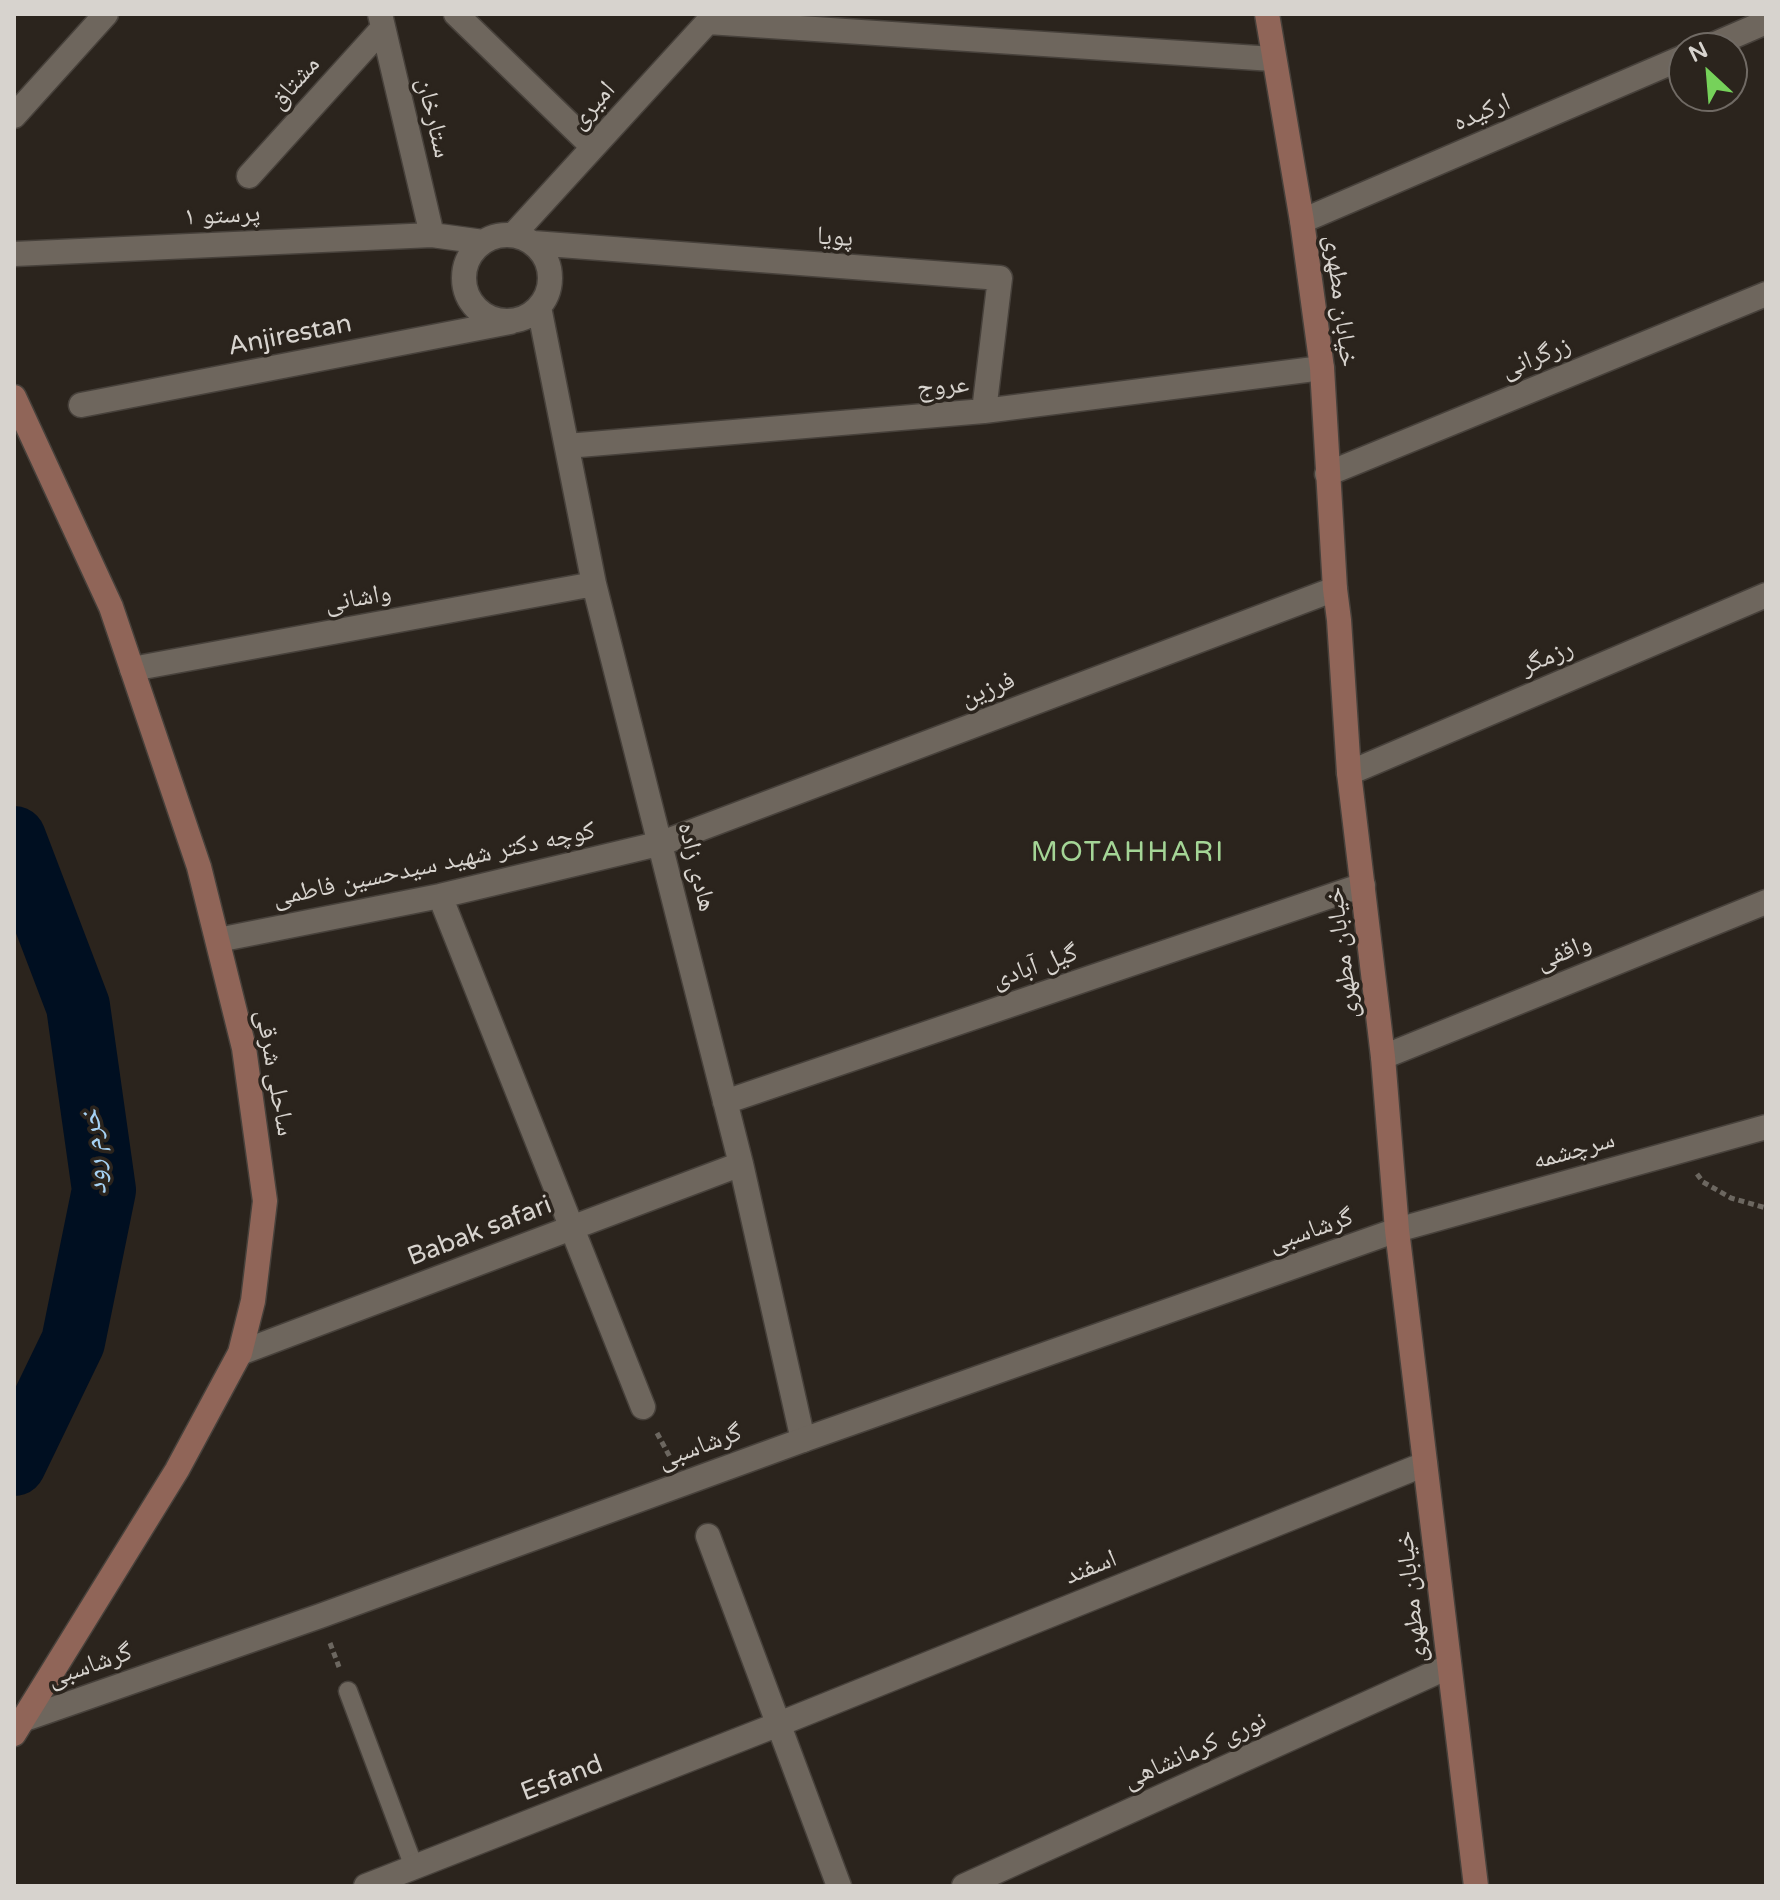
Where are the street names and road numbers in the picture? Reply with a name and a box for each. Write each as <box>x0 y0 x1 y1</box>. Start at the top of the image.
street label: مشتاق <box>263 50 327 116</box>
street label: ستارخان <box>409 75 457 161</box>
street label: امیری <box>563 76 623 136</box>
street label: ارکیده <box>1449 87 1515 139</box>
street label: پرستو ۱ <box>183 198 261 234</box>
street label: پویا <box>816 221 854 255</box>
street label: خیابان مطهری <box>1316 233 1364 369</box>
street label: Anjirestan <box>226 309 354 363</box>
street label: زرگرانی <box>1497 330 1575 386</box>
street label: عروج <box>916 369 970 405</box>
street label: واشانی <box>322 578 394 620</box>
street label: رزمگر <box>1516 633 1578 683</box>
street label: فرزین <box>956 665 1020 715</box>
street label: کوچه دکتر شهید سیدحسین فاطمی <box>270 816 598 914</box>
street label: هادی زاده <box>670 819 722 915</box>
street label: خیابان مطهری <box>1319 885 1367 1021</box>
street label: واقفی <box>1532 928 1596 978</box>
street label: گیل آبادی <box>988 938 1082 996</box>
street label: ساحلی شرقی <box>248 1007 300 1139</box>
street label: سرچشمه <box>1529 1124 1619 1178</box>
street label: Babak safari <box>404 1190 556 1274</box>
street label: گرشاسبی <box>1265 1202 1357 1260</box>
street label: گرشاسبی <box>654 1417 746 1477</box>
street label: خیابان مطهری <box>1390 1529 1434 1665</box>
street label: اسفند <box>1060 1544 1122 1592</box>
street label: گرشاسبی <box>44 1637 136 1695</box>
street label: نوری کرمانشاهی <box>1118 1705 1272 1797</box>
street label: Esfand <box>517 1749 607 1809</box>

